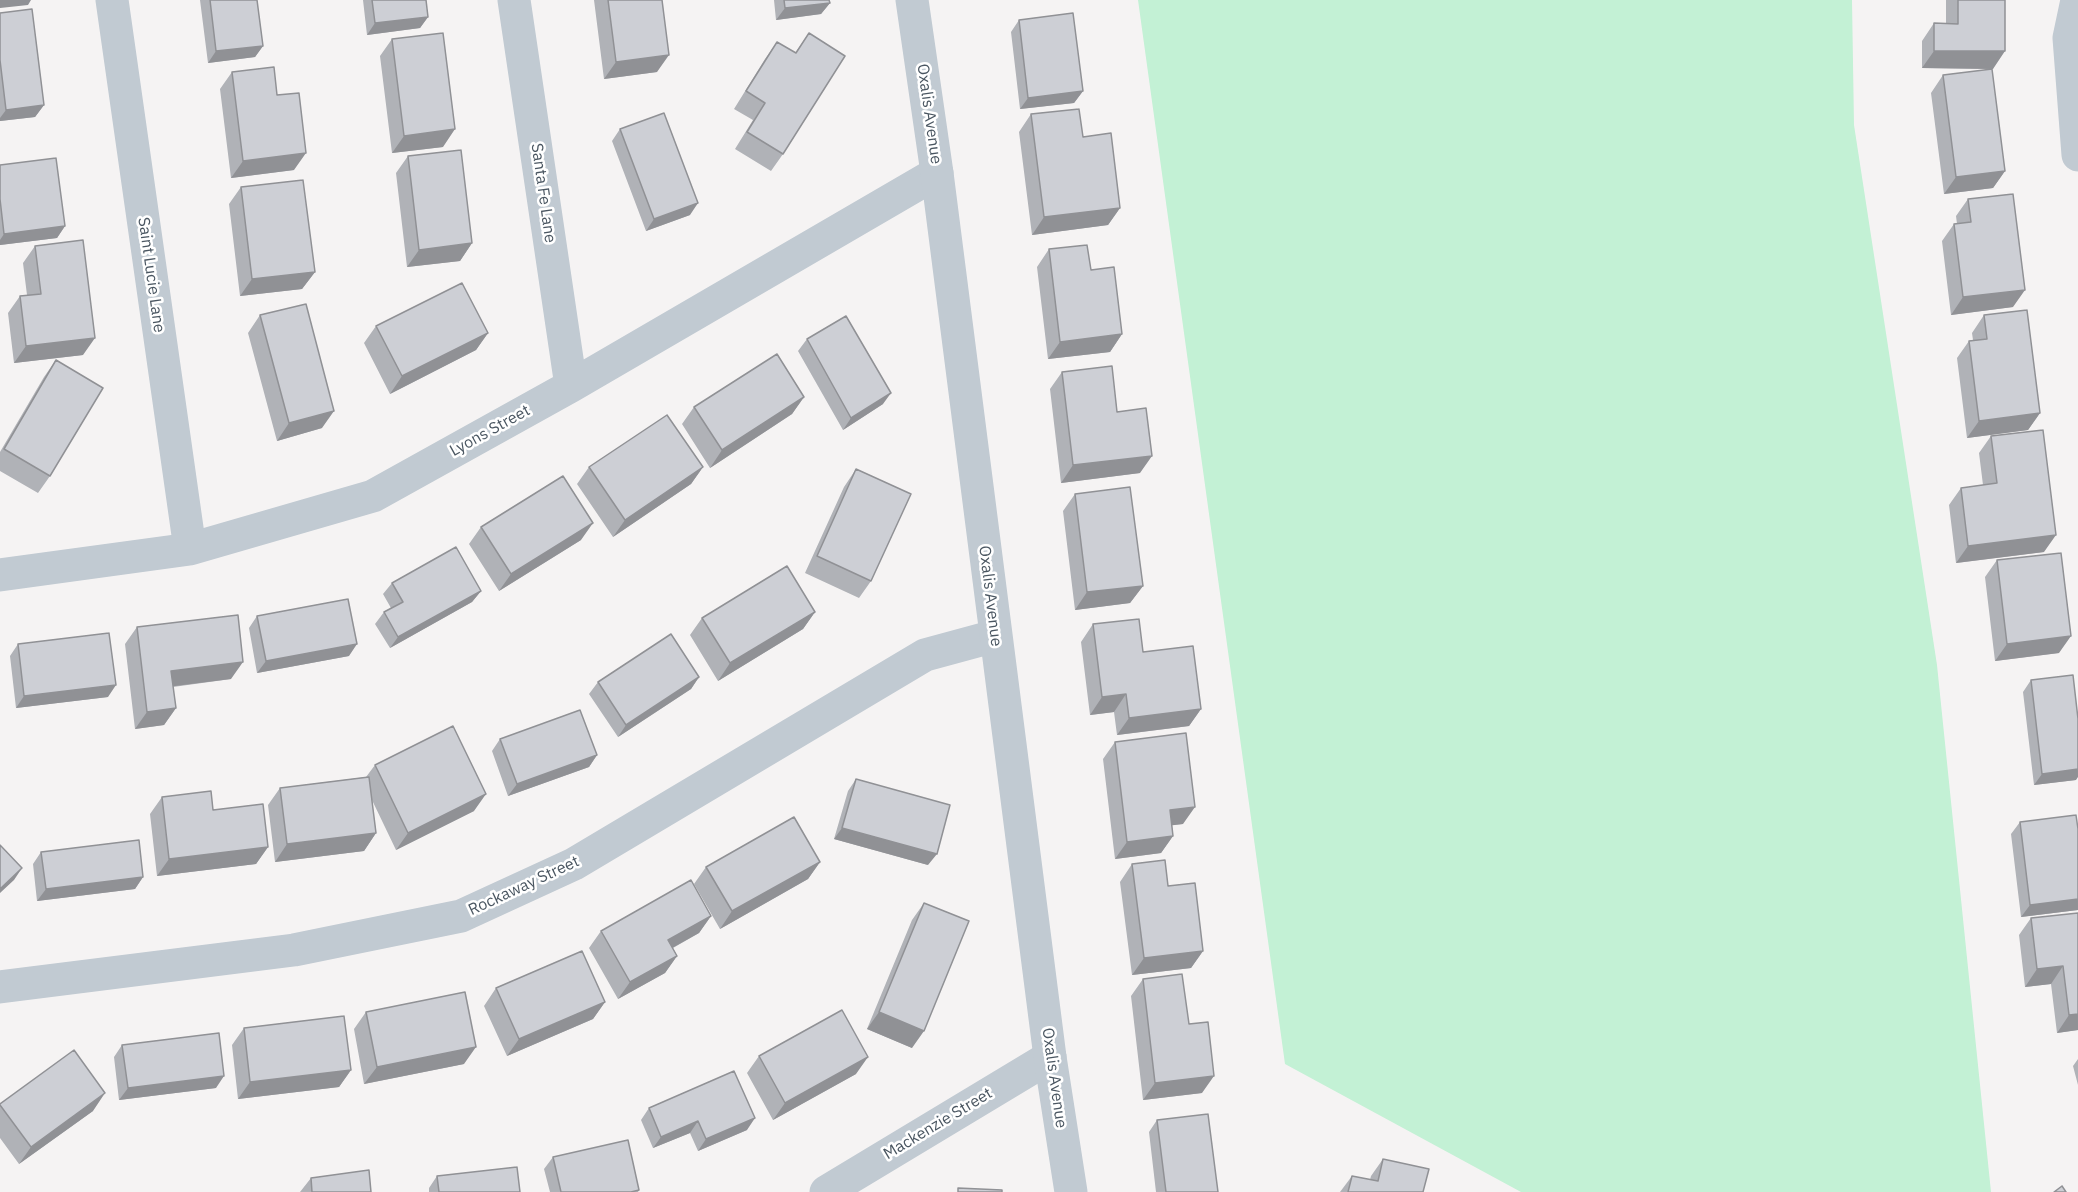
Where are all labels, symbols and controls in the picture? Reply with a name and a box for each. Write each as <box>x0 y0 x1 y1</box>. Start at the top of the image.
street label: Oxalis Avenue <box>912 62 946 166</box>
street label: Santa Fe Lane <box>527 142 559 244</box>
street label: Saint Lucie Lane <box>133 216 169 334</box>
street label: Lyons Street <box>447 401 533 461</box>
street label: Oxalis Avenue <box>974 545 1006 647</box>
street label: Rockaway Street <box>466 852 582 920</box>
street label: Oxalis Avenue <box>1037 1026 1071 1130</box>
street label: Mackenzie Street <box>880 1084 996 1164</box>

